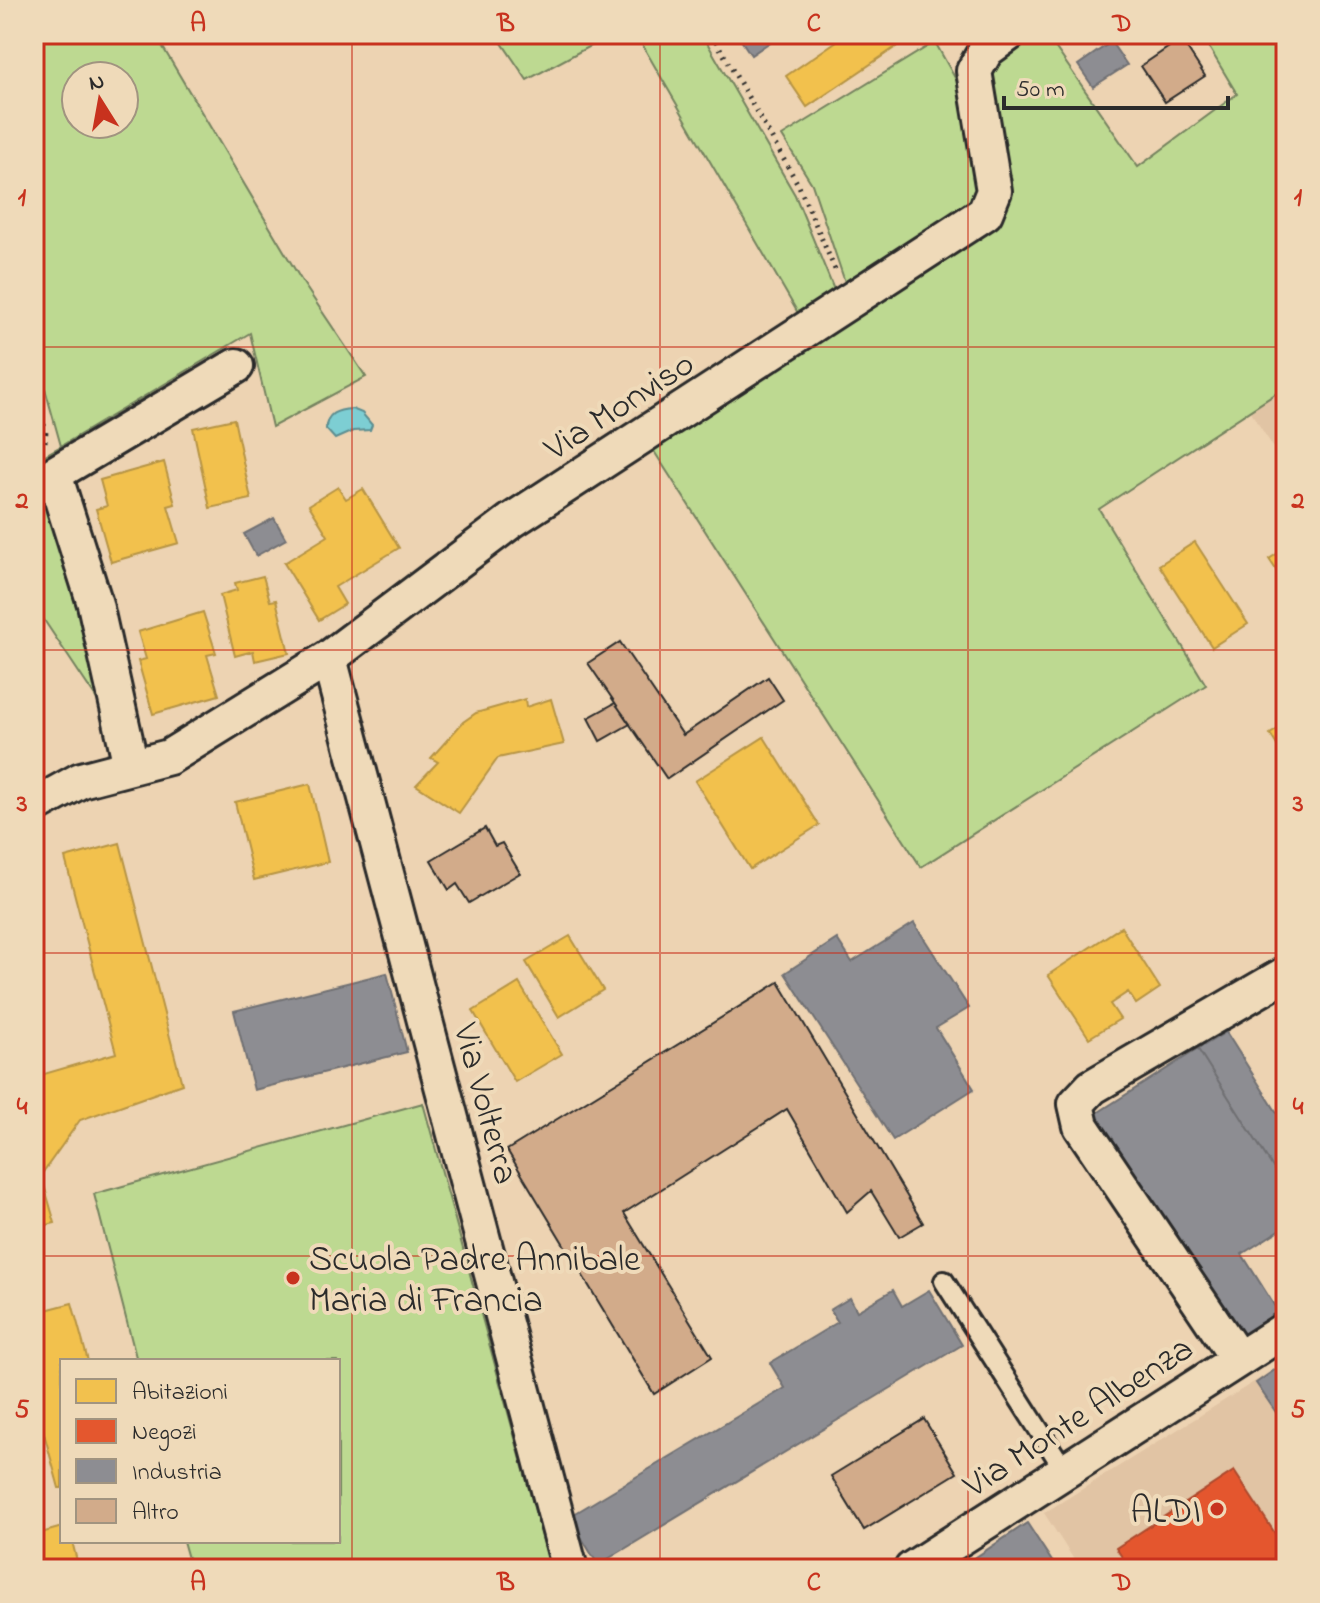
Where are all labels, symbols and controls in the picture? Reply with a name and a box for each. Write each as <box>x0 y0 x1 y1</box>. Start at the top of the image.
text: A <box>190 6 206 44</box>
text: B <box>496 6 515 44</box>
text: C <box>807 6 821 44</box>
text: D <box>1111 6 1132 44</box>
north arrow <box>60 60 140 140</box>
scale bar <box>1004 60 1228 110</box>
text: N <box>86 66 107 100</box>
text: 50 m <box>1016 73 1065 108</box>
text: 1 <box>18 180 27 218</box>
text: 1 <box>1294 180 1303 218</box>
street label: Via Monviso <box>534 339 706 477</box>
text: 2 <box>15 483 29 521</box>
text: 2 <box>1291 483 1305 521</box>
text: 3 <box>16 786 28 824</box>
text: 3 <box>1292 786 1304 824</box>
street label: Via Volterra <box>437 1017 531 1190</box>
text: 4 <box>17 1089 28 1127</box>
text: 4 <box>1293 1089 1304 1127</box>
place label: Scuola Padre Annibale Maria di Francia <box>309 1235 641 1329</box>
marker: Scuola Padre Annibale Maria di Francia <box>284 1269 302 1287</box>
street label: Via Monte Albenza <box>953 1324 1205 1514</box>
legend <box>60 1359 340 1543</box>
text: Abitazioni <box>132 1376 228 1411</box>
text: 5 <box>15 1392 30 1430</box>
text: 5 <box>1291 1392 1306 1430</box>
text: Negozi <box>132 1416 197 1451</box>
text: Industria <box>132 1456 222 1491</box>
place label: ALDI <box>1131 1487 1201 1540</box>
text: Altro <box>132 1496 179 1531</box>
marker: ALDI <box>1208 1500 1226 1518</box>
text: A <box>190 1565 206 1603</box>
text: B <box>496 1565 515 1603</box>
text: C <box>807 1565 821 1603</box>
text: D <box>1111 1565 1132 1603</box>

